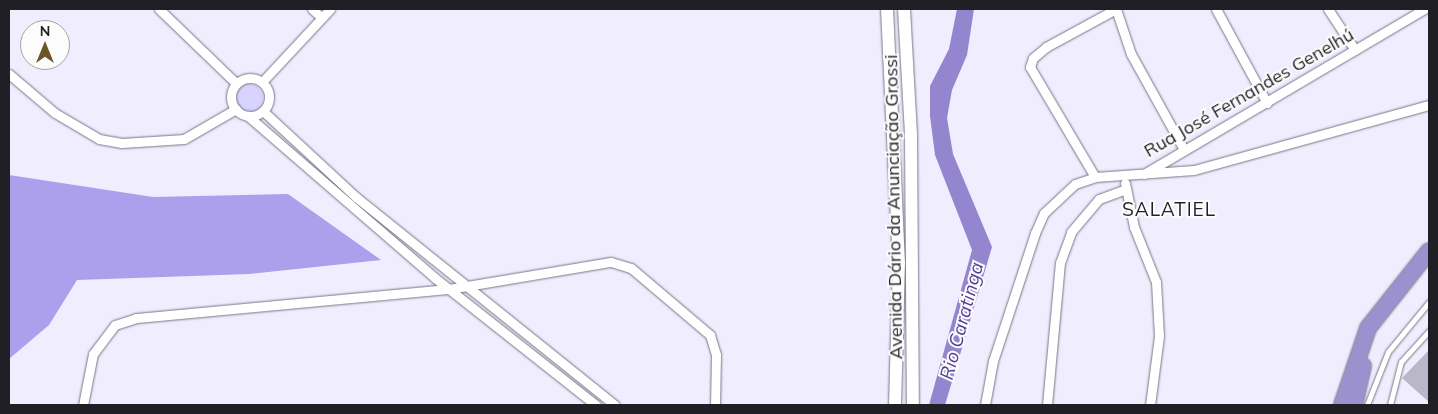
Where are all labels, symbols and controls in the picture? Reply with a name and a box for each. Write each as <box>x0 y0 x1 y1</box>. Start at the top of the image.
north arrow <box>20 20 70 70</box>
text: N <box>40 22 50 40</box>
street label: Rua José Fernandes Genelhú <box>1140 24 1358 162</box>
street label: Avenida Dário da Anunciação Grossi <box>881 54 907 360</box>
district label: SALATIEL <box>1121 199 1217 221</box>
water label: Rio Caratinga <box>935 260 989 382</box>

